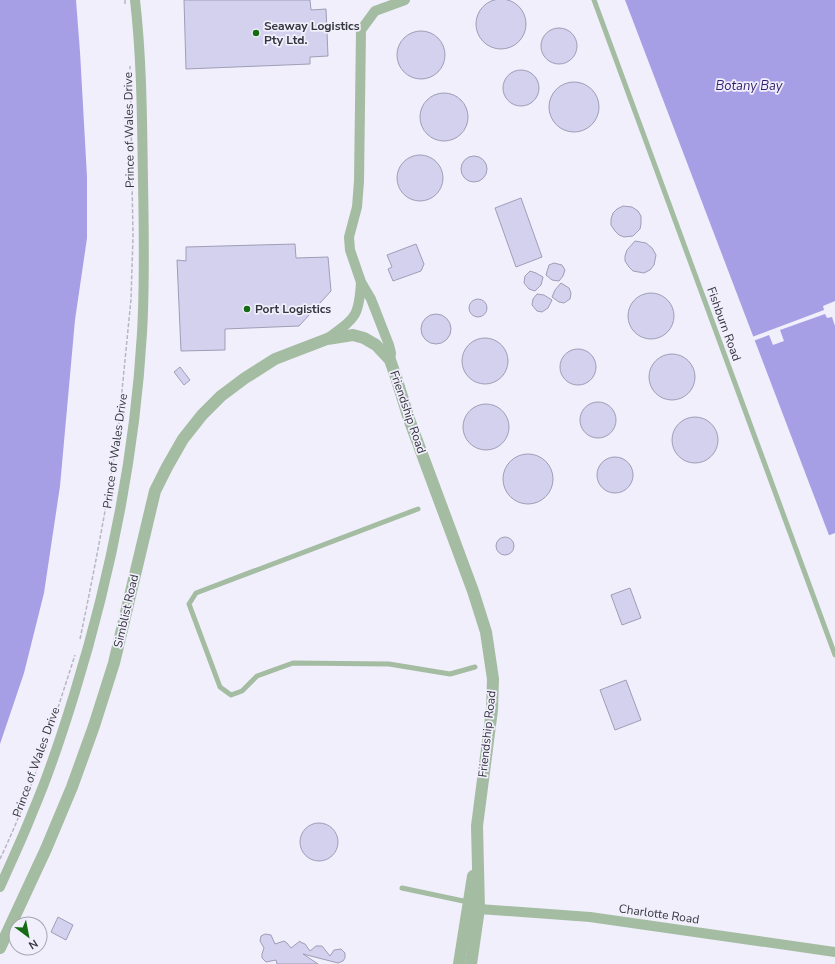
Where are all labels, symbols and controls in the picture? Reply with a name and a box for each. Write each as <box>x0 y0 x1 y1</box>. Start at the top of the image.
place label: Seaway Logistics Pty Ltd. <box>264 18 360 48</box>
marker: Seaway Logistics Pty Ltd. <box>251 28 261 38</box>
street label: Prince of Wales Drive <box>120 72 138 188</box>
water label: Botany Bay <box>715 77 784 95</box>
street label: Fishburn Road <box>703 285 745 363</box>
place label: Port Logistics <box>255 301 331 317</box>
marker: Port Logistics <box>242 304 252 314</box>
street label: Friendship Road <box>386 368 430 456</box>
street label: Prince of Wales Drive <box>99 392 131 510</box>
street label: Simblist Road <box>110 573 142 649</box>
street label: Friendship Road <box>474 690 500 778</box>
street label: Prince of Wales Drive <box>9 705 63 819</box>
street label: Charlotte Road <box>618 900 700 928</box>
north arrow <box>8 916 48 956</box>
text: N <box>26 936 41 953</box>

